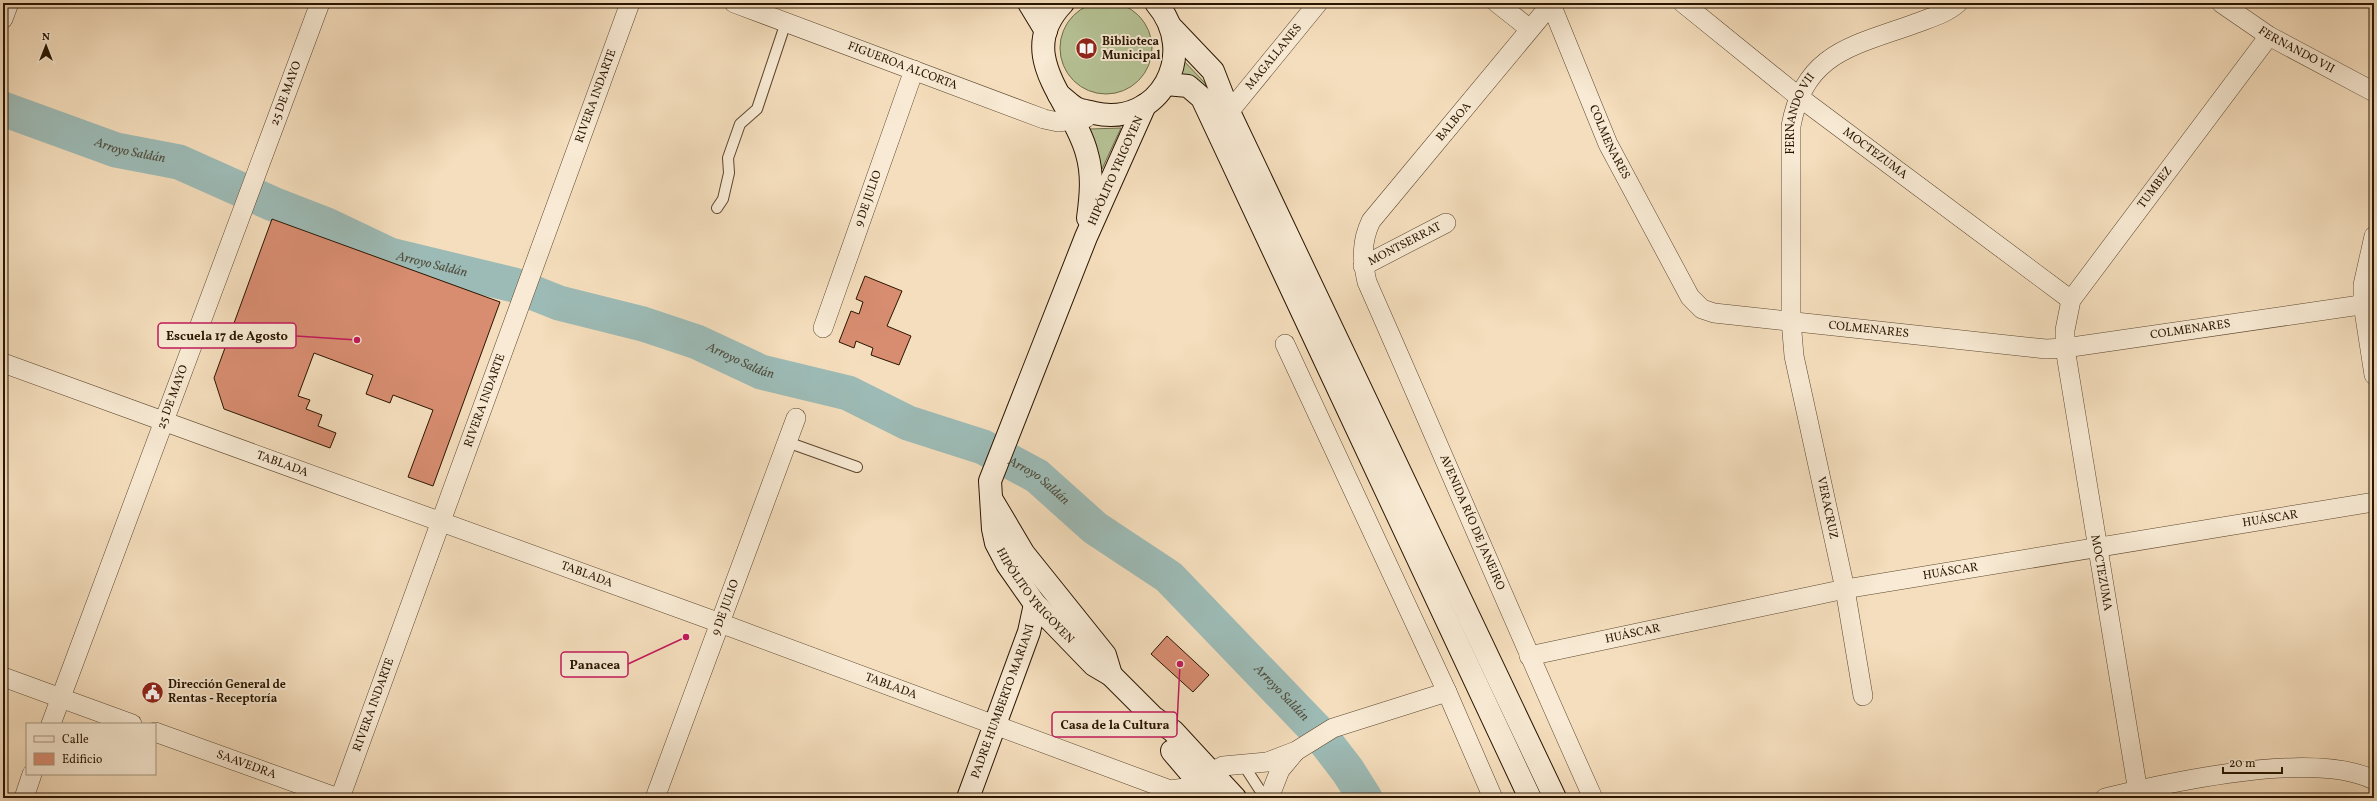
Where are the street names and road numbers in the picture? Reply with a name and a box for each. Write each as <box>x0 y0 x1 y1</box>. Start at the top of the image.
street label: MAGALLANES <box>1242 21 1306 93</box>
street label: FERNANDO VII <box>2255 23 2337 77</box>
street label: FIGUEROA ALCORTA <box>845 38 960 94</box>
street label: RIVERA INDARTE <box>572 47 620 145</box>
street label: 25 DE MAYO <box>267 59 306 128</box>
street label: FERNANDO VII <box>1783 70 1819 154</box>
street label: BALBOA <box>1433 99 1476 145</box>
street label: COLMENARES <box>1585 103 1634 182</box>
street label: HIPÓLITO YRIGOYEN <box>1084 113 1147 228</box>
street label: MOCTEZUMA <box>1839 124 1911 183</box>
street label: TUMBEZ <box>2134 163 2176 212</box>
street label: 9 DE JULIO <box>851 168 886 229</box>
street label: MONTSERRAT <box>1365 219 1444 270</box>
street label: COLMENARES <box>2149 316 2231 343</box>
street label: COLMENARES <box>1828 317 1910 342</box>
street label: RIVERA INDARTE <box>461 352 509 450</box>
street label: 25 DE MAYO <box>154 362 192 431</box>
street label: TABLADA <box>254 447 311 481</box>
street label: AVENIDA RÍO DE JANEIRO <box>1435 452 1508 593</box>
street label: VERACRUZ <box>1813 475 1841 541</box>
street label: HUÁSCAR <box>2241 507 2299 532</box>
street label: MOCTEZUMA <box>2086 534 2116 613</box>
street label: HIPÓLITO YRIGOYEN <box>992 545 1077 647</box>
street label: TABLADA <box>559 558 616 592</box>
street label: HUÁSCAR <box>1922 559 1979 584</box>
street label: 9 DE JULIO <box>708 577 743 638</box>
street label: HUÁSCAR <box>1604 620 1662 648</box>
street label: PADRE HUMBERTO MARIANI <box>968 623 1038 781</box>
street label: RIVERA INDARTE <box>350 656 398 754</box>
street label: TABLADA <box>863 669 920 704</box>
street label: SAAVEDRA <box>214 747 279 783</box>

